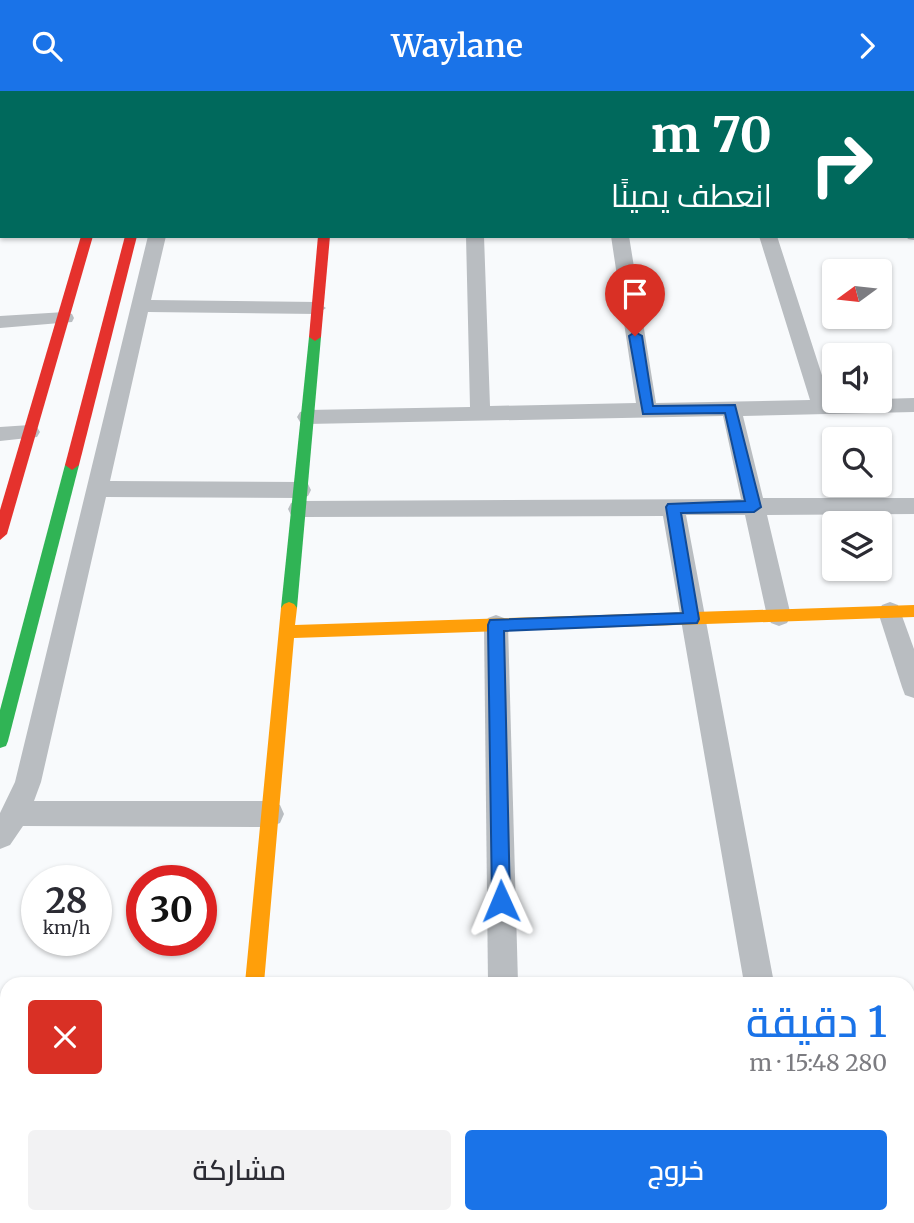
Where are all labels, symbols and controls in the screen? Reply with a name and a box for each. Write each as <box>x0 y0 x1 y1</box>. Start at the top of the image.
text: Waylane <box>391 26 523 66</box>
icon: search <box>28 27 66 65</box>
icon: forward <box>848 27 886 65</box>
text: 70 m <box>651 104 772 165</box>
icon: right <box>796 119 887 210</box>
text: انعطف يمينًا <box>611 176 772 216</box>
north arrow <box>822 259 892 329</box>
map controls <box>822 259 892 581</box>
pin <box>605 264 665 336</box>
icon: arrive <box>616 275 654 313</box>
button: sound <box>822 343 892 413</box>
button: search <box>822 427 892 497</box>
button: layers <box>822 511 892 581</box>
position arrow <box>464 864 538 938</box>
speed limit sign: 30 <box>126 865 217 956</box>
text: 28 <box>45 879 88 923</box>
text: km/h <box>43 916 90 939</box>
text: 1 دقيقة <box>746 996 887 1048</box>
button: close <box>28 1000 102 1074</box>
text: 280 m · 15:48 <box>749 1048 887 1077</box>
button: مشاركة <box>28 1130 451 1210</box>
button: خروج <box>465 1130 887 1210</box>

